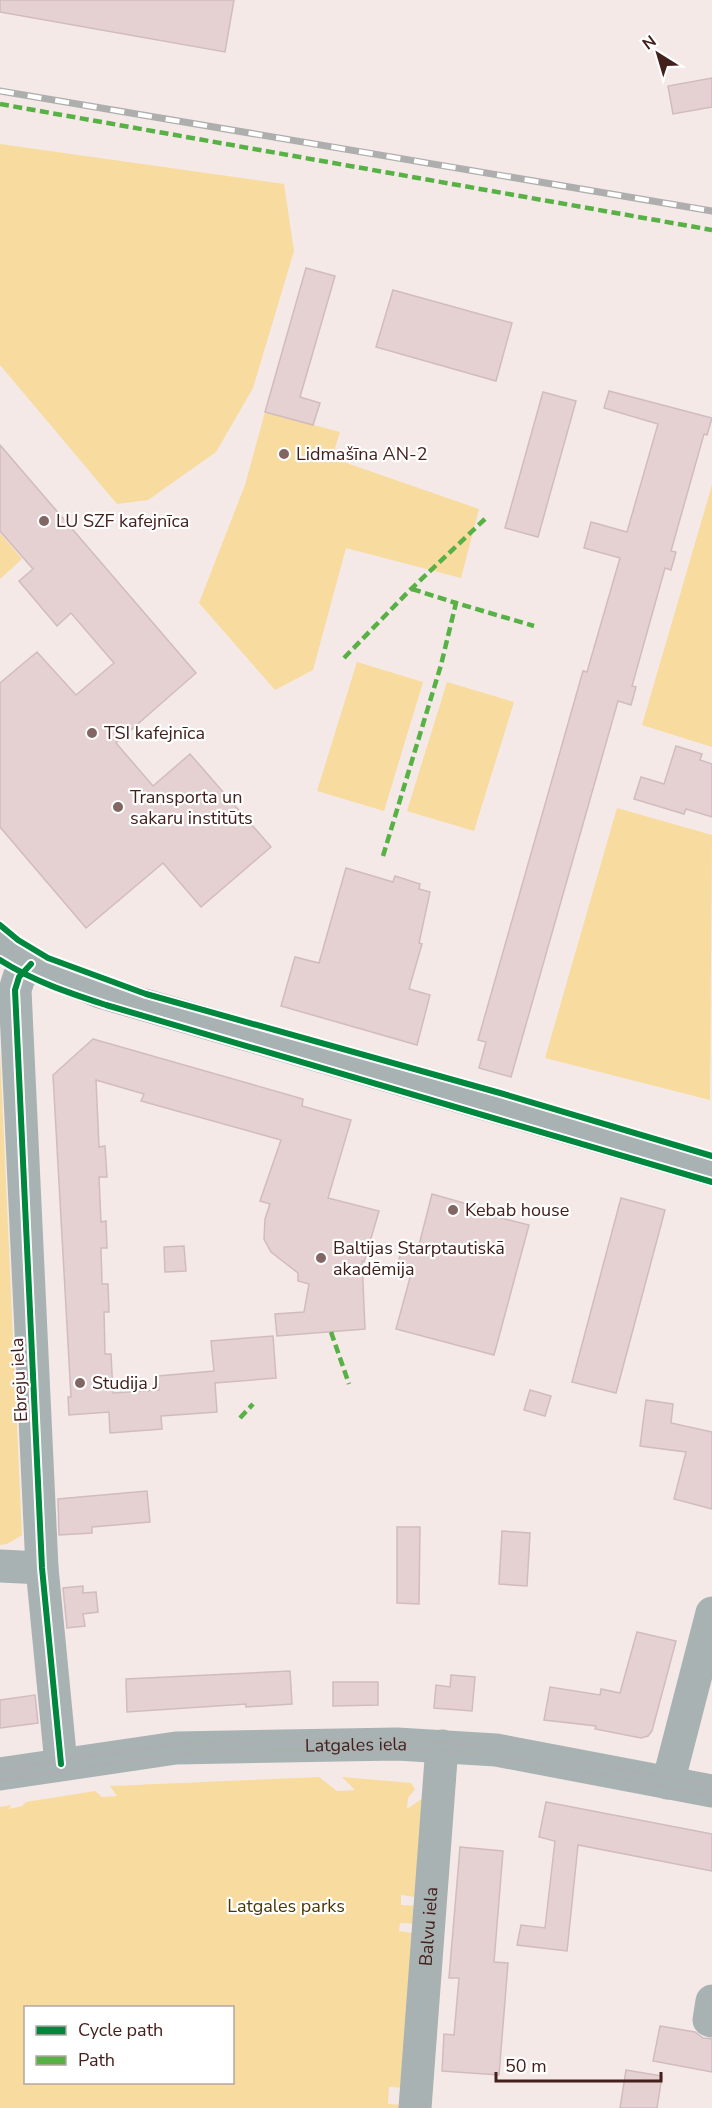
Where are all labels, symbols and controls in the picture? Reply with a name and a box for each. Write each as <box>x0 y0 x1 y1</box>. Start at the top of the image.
north arrow <box>628 24 688 84</box>
text: N <box>638 30 661 55</box>
place label: Lidmašīna AN-2 <box>296 442 428 466</box>
marker: Lidmašīna AN-2 <box>277 447 291 461</box>
place label: LU SZF kafejnīca <box>56 509 189 533</box>
marker: LU SZF kafejnīca <box>37 514 51 528</box>
place label: TSI kafejnīca <box>104 721 205 745</box>
marker: TSI kafejnīca <box>85 726 99 740</box>
place label: Transporta un sakaru institūts <box>130 785 253 830</box>
marker: Transporta un sakaru institūts <box>111 800 125 814</box>
place label: Kebab house <box>465 1198 569 1222</box>
marker: Kebab house <box>446 1203 460 1217</box>
place label: Baltijas Starptautiskā akadēmija <box>333 1236 505 1281</box>
marker: Baltijas Starptautiskā akadēmija <box>314 1251 328 1265</box>
street label: Ebreju iela <box>5 1337 33 1423</box>
place label: Studija J <box>92 1371 158 1395</box>
marker: Studija J <box>73 1376 87 1390</box>
street label: Latgales iela <box>305 1732 408 1758</box>
street label: Balvu iela <box>414 1886 443 1967</box>
park label: Latgales parks <box>227 1894 345 1918</box>
legend <box>24 2006 234 2084</box>
text: Cycle path <box>78 2018 163 2042</box>
scale bar <box>496 2045 661 2083</box>
text: Path <box>78 2048 115 2072</box>
text: 50 m <box>505 2054 547 2078</box>

